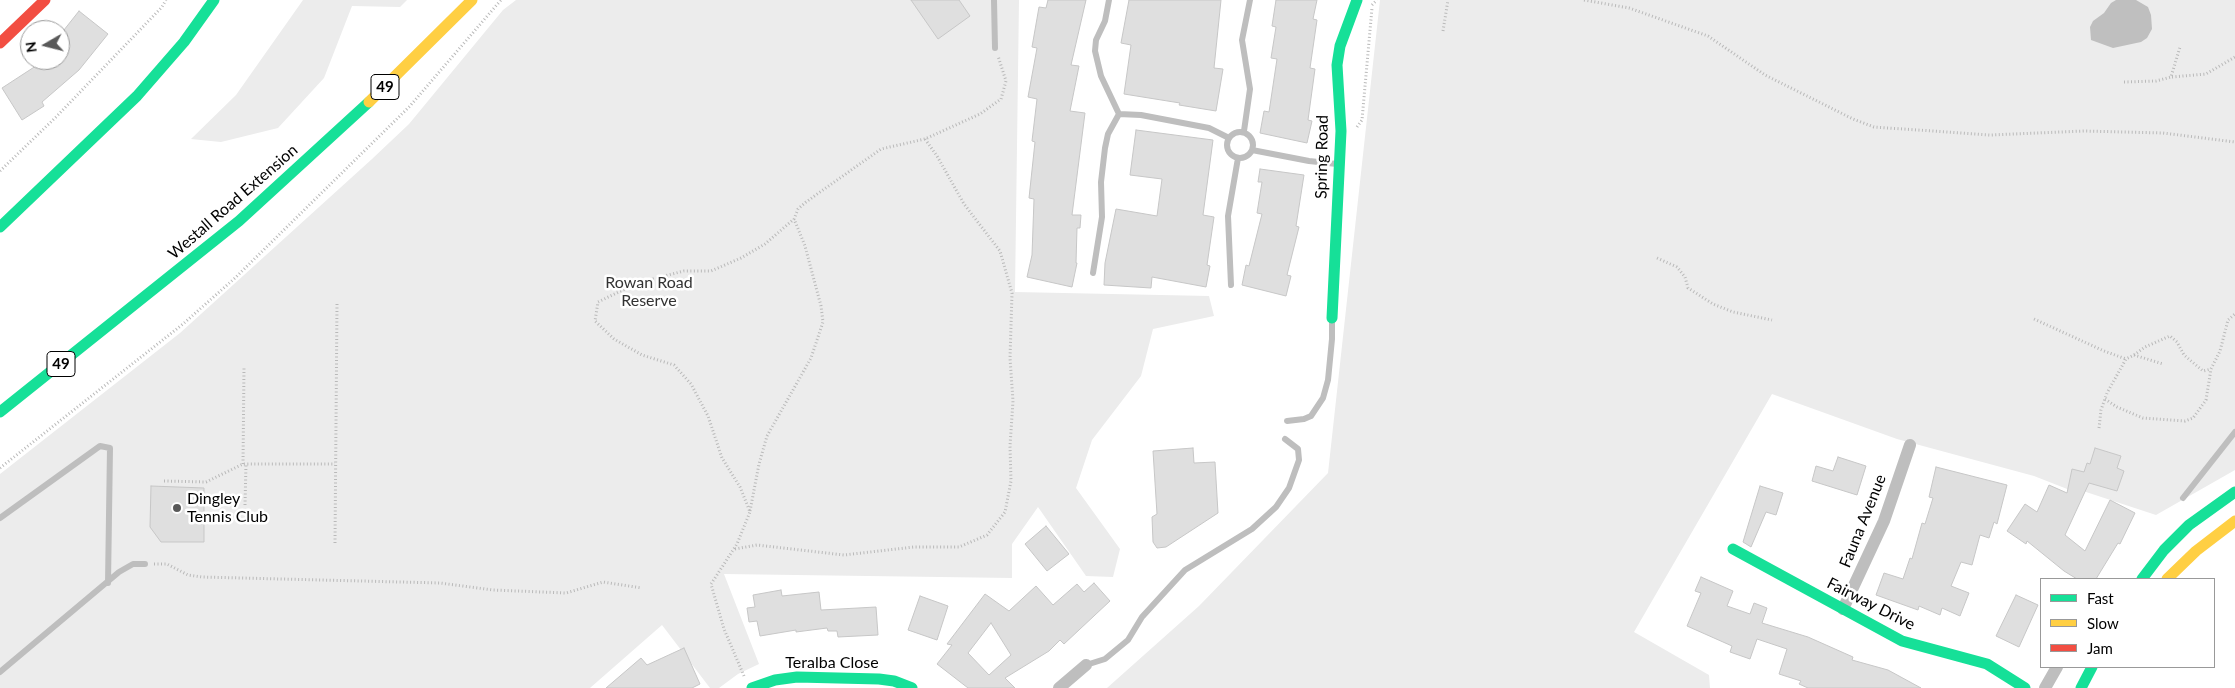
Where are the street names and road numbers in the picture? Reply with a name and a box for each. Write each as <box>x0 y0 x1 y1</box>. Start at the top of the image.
road number: 49 <box>371 74 399 100</box>
street label: Spring Road <box>1312 115 1332 199</box>
street label: Westall Road Extension <box>164 141 302 263</box>
road number: 49 <box>47 352 75 376</box>
street label: Fauna Avenue <box>1836 472 1890 570</box>
street label: Fairway Drive <box>1824 574 1918 634</box>
street label: Teralba Close <box>785 653 879 673</box>

